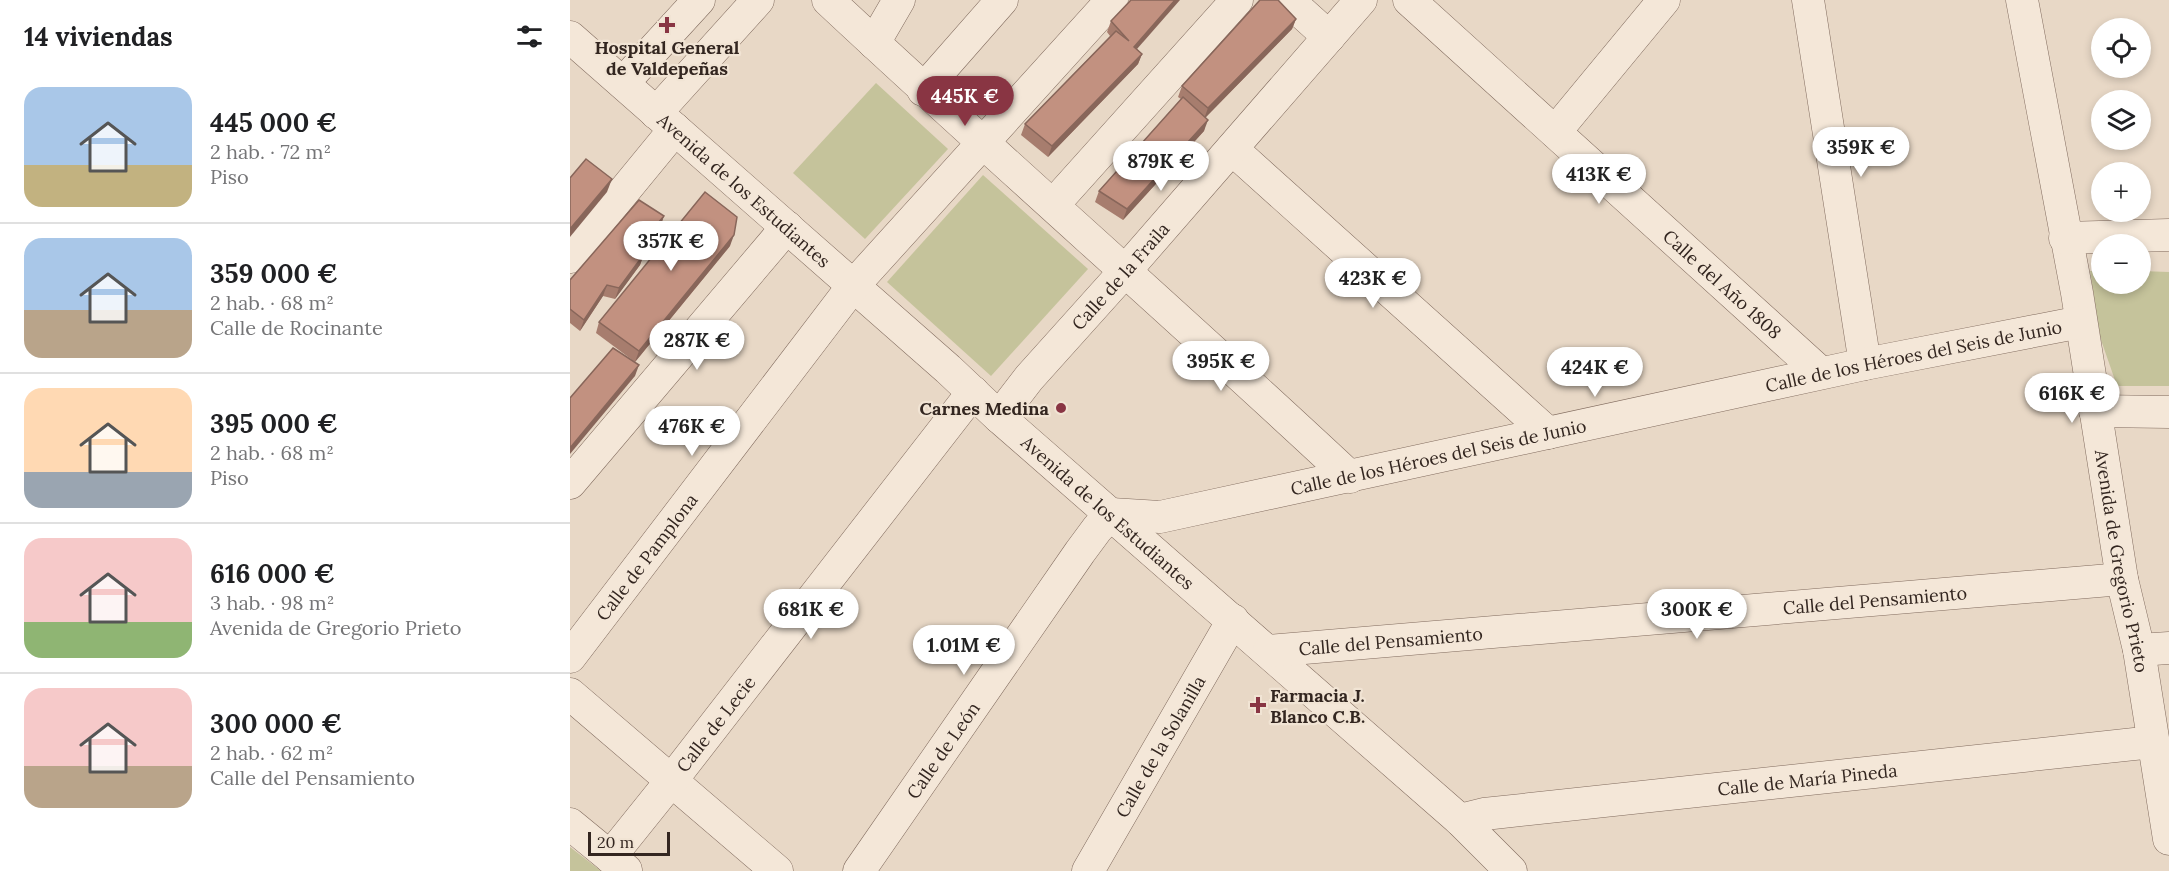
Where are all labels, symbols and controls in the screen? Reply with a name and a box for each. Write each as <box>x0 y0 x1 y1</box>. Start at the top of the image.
marker: Hospital General de Valdepeñas <box>658 16 676 34</box>
map controls <box>2091 18 2151 294</box>
button: locate <box>2091 18 2151 78</box>
text: 14 viviendas <box>24 20 173 53</box>
icon: filters <box>513 20 546 53</box>
place label: Hospital General de Valdepeñas <box>595 36 740 80</box>
pin: 445K € <box>916 76 1014 127</box>
text: 445K € <box>931 83 999 108</box>
button: layers <box>2091 90 2151 150</box>
text: 445 000 € <box>210 106 337 139</box>
street label: Avenida de los Estudiantes <box>652 107 835 272</box>
icon: home <box>72 111 144 183</box>
pin: 359K € <box>1812 127 1910 178</box>
text: 359K € <box>1826 134 1896 159</box>
text: 2 hab. · 72 m² <box>210 139 331 164</box>
pin: 879K € <box>1112 141 1210 192</box>
text: 879K € <box>1127 148 1195 173</box>
pin: 413K € <box>1550 154 1648 205</box>
text: 413K € <box>1566 161 1632 186</box>
button: + <box>2091 162 2151 222</box>
text: Piso <box>210 164 249 189</box>
street label: Calle de la Fraila <box>1066 217 1174 335</box>
pin: 357K € <box>622 221 720 272</box>
street label: Calle del Año 1808 <box>1659 224 1787 343</box>
text: 357K € <box>637 228 705 253</box>
button: − <box>2091 234 2151 294</box>
text: 359 000 € <box>210 257 338 290</box>
pin: 423K € <box>1324 258 1422 309</box>
icon: home <box>72 262 144 334</box>
text: 423K € <box>1339 265 1407 290</box>
text: 2 hab. · 68 m² <box>210 290 334 315</box>
street label: Calle de los Héroes del Seis de Junio <box>1763 314 2064 397</box>
text: Calle de Rocinante <box>210 315 383 340</box>
pin: 287K € <box>648 320 746 371</box>
text: 287K € <box>663 327 731 352</box>
pin: 395K € <box>1172 341 1270 392</box>
pin: 424K € <box>1546 347 1644 398</box>
text: 395K € <box>1186 348 1256 373</box>
text: 424K € <box>1561 354 1629 379</box>
pin: 616K € <box>2023 373 2121 424</box>
text: 616K € <box>2039 380 2105 405</box>
place label: Carnes Medina <box>920 397 1050 420</box>
marker: Carnes Medina <box>1054 401 1068 415</box>
pin: 476K € <box>643 406 741 457</box>
text: 395 000 € <box>210 407 338 440</box>
icon: home <box>72 412 144 484</box>
text: 476K € <box>658 413 726 438</box>
street label: Calle de los Héroes del Seis de Junio <box>1288 413 1588 500</box>
street label: Avenida de los Estudiantes <box>1016 430 1199 594</box>
text: 2 hab. · 68 m² <box>210 440 334 465</box>
street label: Avenida de Gregorio Prieto <box>2090 447 2154 674</box>
text: Piso <box>210 465 249 490</box>
street label: Calle de Pamplona <box>591 489 702 625</box>
text: 616 000 € <box>210 557 335 590</box>
icon: home <box>72 562 144 634</box>
street label: Calle del Pensamiento <box>1782 581 1968 619</box>
pin: 681K € <box>762 589 860 640</box>
pin: 300K € <box>1648 589 1746 640</box>
text: 3 hab. · 98 m² <box>210 590 334 615</box>
text: 681K € <box>778 596 844 621</box>
text: 300K € <box>1661 596 1733 621</box>
text: Avenida de Gregorio Prieto <box>210 615 461 640</box>
street label: Calle del Pensamiento <box>1298 622 1484 660</box>
pin: 1.01M € <box>909 625 1019 676</box>
text: 1.01M € <box>927 632 1001 657</box>
street label: Calle de Lecie <box>671 671 760 777</box>
street label: Calle de la Solanilla <box>1110 671 1210 822</box>
place label: Farmacia J. Blanco C.B. <box>1270 684 1365 728</box>
street label: Calle de León <box>901 697 984 803</box>
marker: Farmacia J. Blanco C.B. <box>1251 698 1265 712</box>
text: 300 000 € <box>210 707 342 740</box>
icon: home <box>72 712 144 784</box>
text: 2 hab. · 62 m² <box>210 740 334 765</box>
street label: Calle de María Pineda <box>1716 758 1899 800</box>
text: Calle del Pensamiento <box>210 765 415 790</box>
scale bar <box>588 829 670 856</box>
text: 20 m <box>597 832 634 852</box>

